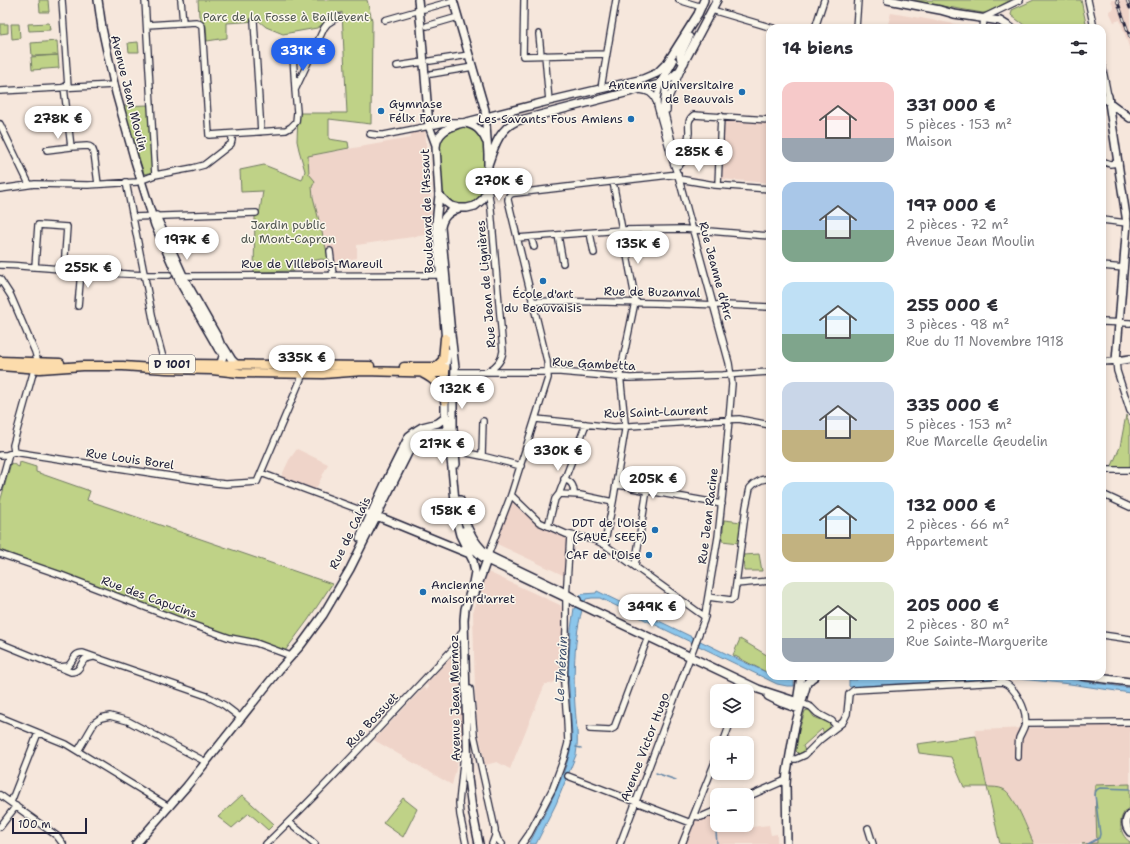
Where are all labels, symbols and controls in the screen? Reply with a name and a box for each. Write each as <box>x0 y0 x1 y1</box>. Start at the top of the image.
park label: Parc de la Fosse à Baillevent <box>203 9 369 25</box>
street label: Avenue Jean Moulin <box>107 33 151 153</box>
text: 14 biens <box>782 37 853 59</box>
icon: filters <box>1068 37 1090 59</box>
pin: 331K € <box>270 38 336 72</box>
text: 331K € <box>280 42 326 59</box>
place label: Antenne Universitaire de Beauvais <box>608 77 734 107</box>
marker: Antenne Universitaire de Beauvais <box>737 87 747 97</box>
text: 331 000 € <box>906 94 996 116</box>
place label: Gymnase Félix Faure <box>389 96 451 126</box>
icon: home <box>814 98 862 146</box>
pin: 278K € <box>25 106 91 140</box>
marker: Gymnase Félix Faure <box>376 106 386 116</box>
text: 278K € <box>34 110 83 127</box>
place label: Les Savants Fous Amiens <box>478 111 623 127</box>
marker: Les Savants Fous Amiens <box>626 114 636 124</box>
text: 5 pièces · 153 m² <box>906 116 1012 133</box>
text: Maison <box>906 133 952 150</box>
pin: 285K € <box>666 139 732 173</box>
text: 285K € <box>675 143 723 160</box>
street label: Boulevard de l'Assaut <box>417 148 437 274</box>
pin: 270K € <box>466 168 532 202</box>
text: 270K € <box>474 172 524 189</box>
text: 197 000 € <box>906 194 996 216</box>
icon: home <box>814 198 862 246</box>
text: 2 pièces · 72 m² <box>906 216 1009 233</box>
park label: Jardin public du Mont-Capron <box>241 217 335 247</box>
street label: Rue Jean de Lignières <box>472 219 500 349</box>
street label: Rue Jeanne d'Arc <box>695 220 737 322</box>
pin: 197K € <box>154 227 220 261</box>
text: 197K € <box>164 231 210 248</box>
pin: 135K € <box>605 231 671 265</box>
text: Avenue Jean Moulin <box>906 233 1035 250</box>
text: 135K € <box>615 235 661 252</box>
pin: 255K € <box>55 255 121 289</box>
street label: Rue de Villebois-Mareuil <box>241 256 383 272</box>
text: 255K € <box>64 259 112 276</box>
marker: École d'art du Beauvaisis <box>538 276 548 286</box>
street label: Rue de Buzanval <box>604 283 701 301</box>
place label: École d'art du Beauvaisis <box>504 286 582 316</box>
text: 255 000 € <box>906 294 998 316</box>
icon: home <box>814 298 862 346</box>
text: 3 pièces · 98 m² <box>906 316 1010 333</box>
text: Rue du 11 Novembre 1918 <box>906 333 1064 350</box>
pin: 335K € <box>269 345 335 379</box>
text: 335K € <box>278 349 326 366</box>
street label: Rue Gambetta <box>552 354 637 374</box>
road number: D 1001 <box>149 355 195 373</box>
pin: 132K € <box>429 376 495 410</box>
text: 132K € <box>439 380 485 397</box>
text: 335 000 € <box>906 394 999 416</box>
icon: home <box>814 398 862 446</box>
street label: Rue Saint-Laurent <box>604 402 708 422</box>
text: 5 pièces · 153 m² <box>906 416 1012 433</box>
pin: 217K € <box>409 431 475 465</box>
text: Rue Marcelle Geudelin <box>906 433 1048 450</box>
text: 217K € <box>419 435 465 452</box>
pin: 330K € <box>525 438 591 472</box>
text: 330K € <box>533 442 583 459</box>
street label: Rue Louis Borel <box>85 445 175 473</box>
pin: 205K € <box>620 466 686 500</box>
street label: Rue Jean Racine <box>694 467 722 565</box>
text: 205K € <box>629 470 677 487</box>
street label: Rue de Calais <box>326 494 374 572</box>
text: 132 000 € <box>906 494 996 516</box>
pin: 158K € <box>420 498 486 532</box>
icon: home <box>814 498 862 546</box>
text: 158K € <box>430 502 476 519</box>
place label: DDT de l'Oise (SAUE, SEEF) <box>572 515 647 545</box>
text: 2 pièces · 66 m² <box>906 516 1009 533</box>
marker: DDT de l'Oise (SAUE, SEEF) <box>650 525 660 535</box>
text: Appartement <box>906 533 988 550</box>
place label: CAF de l'Oise <box>566 547 641 563</box>
marker: CAF de l'Oise <box>644 550 654 560</box>
street label: Rue des Capucins <box>99 572 199 622</box>
place label: Ancienne maison d'arret <box>431 577 515 607</box>
marker: Ancienne maison d'arret <box>418 587 428 597</box>
pin: 349K € <box>619 594 685 628</box>
text: 205 000 € <box>906 594 999 616</box>
text: 349K € <box>627 598 677 615</box>
icon: home <box>814 598 862 646</box>
text: 2 pièces · 80 m² <box>906 616 1009 633</box>
text: Rue Sainte-Marguerite <box>906 633 1048 650</box>
street label: Avenue Jean Mermoz <box>446 634 464 762</box>
water label: Le Thérain <box>551 635 571 703</box>
map controls <box>710 684 754 832</box>
button: layers <box>710 684 754 728</box>
street label: Rue Bossuet <box>342 689 402 751</box>
street label: Avenue Victor Hugo <box>617 690 673 804</box>
button: + <box>710 736 754 780</box>
button: − <box>710 788 754 832</box>
scale bar <box>12 816 87 835</box>
text: 100 m <box>18 817 51 832</box>

